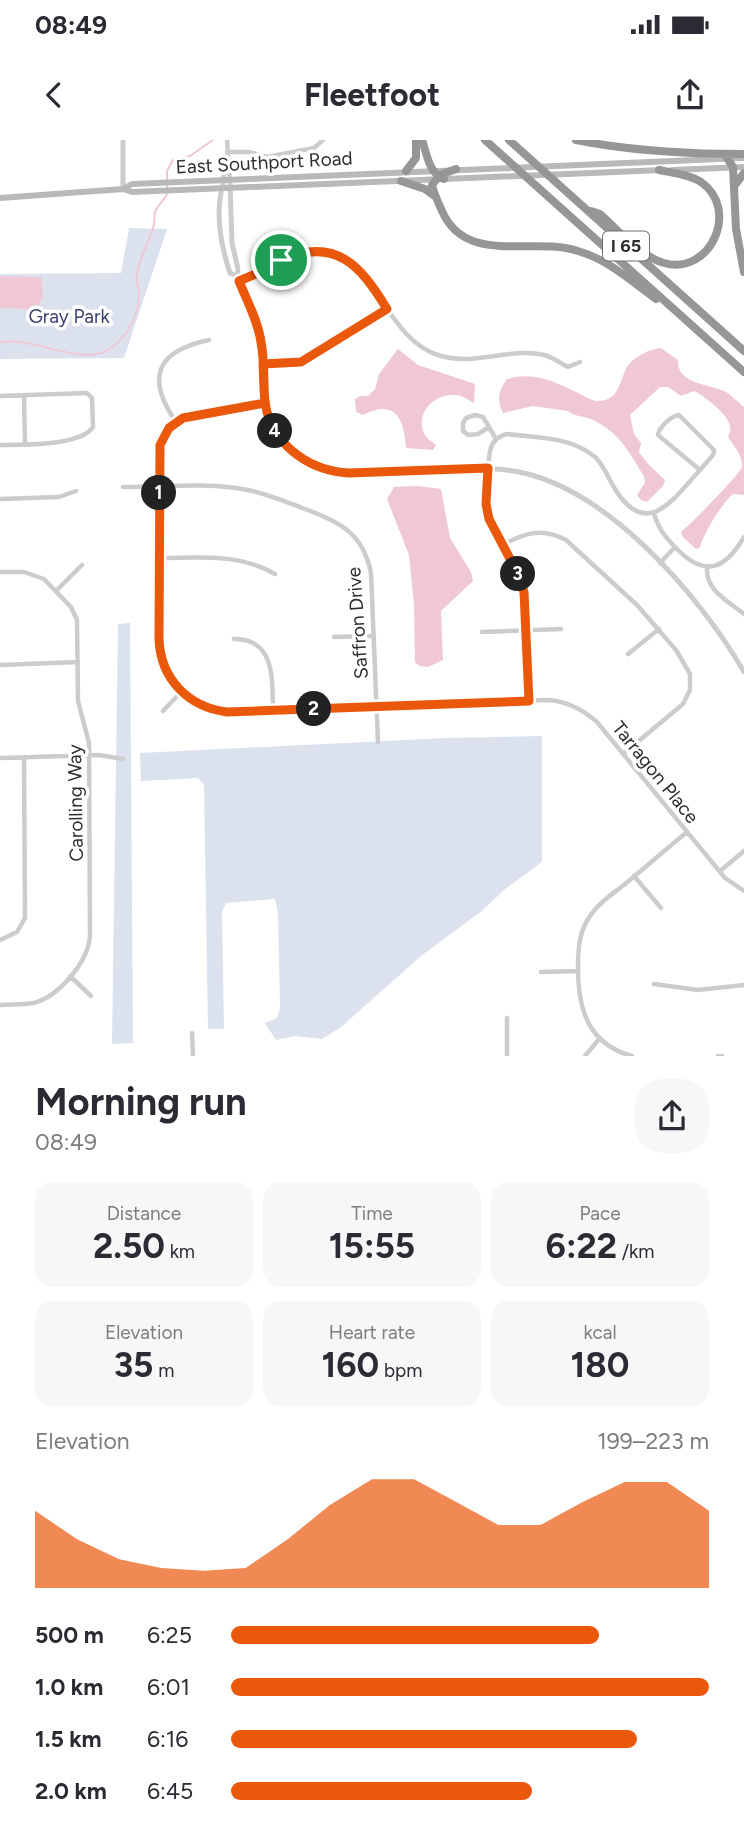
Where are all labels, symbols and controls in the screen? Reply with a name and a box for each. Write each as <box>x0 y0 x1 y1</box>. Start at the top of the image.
text: 08:49 <box>35 9 107 41</box>
icon: back <box>35 76 73 114</box>
text: Fleetfoot <box>304 76 440 114</box>
icon: share <box>671 76 709 114</box>
street label: East Southport Road <box>175 146 353 179</box>
pin <box>251 230 311 290</box>
road number: I 65 <box>603 232 649 260</box>
icon: arrive <box>262 241 300 279</box>
park label: Gray Park <box>28 305 110 328</box>
pin: 4 <box>258 414 292 448</box>
text: 4 <box>268 419 281 442</box>
pin: 1 <box>142 476 176 510</box>
text: 1 <box>154 481 163 504</box>
pin: 3 <box>500 556 536 592</box>
text: 3 <box>512 562 523 585</box>
street label: Saffron Drive <box>342 566 373 680</box>
pin: 2 <box>296 692 332 726</box>
text: 2 <box>308 697 319 720</box>
street label: Tarragon Place <box>607 717 704 828</box>
street label: Carolling Way <box>63 744 88 862</box>
text: Morning run <box>35 1079 247 1125</box>
button: share <box>635 1079 709 1153</box>
text: 08:49 <box>35 1128 97 1156</box>
text: Distance <box>107 1202 181 1225</box>
text: Time <box>351 1202 393 1225</box>
text: Pace <box>579 1202 621 1225</box>
text: 2.50 <box>93 1225 165 1267</box>
text: 15:55 <box>329 1225 415 1267</box>
text: 6:22 <box>546 1225 617 1267</box>
text: km <box>165 1240 195 1263</box>
text: /km <box>617 1240 654 1263</box>
text: Elevation <box>105 1321 183 1344</box>
text: Heart rate <box>329 1321 415 1344</box>
text: kcal <box>583 1321 617 1344</box>
text: 35 <box>114 1344 153 1386</box>
text: 160 <box>322 1344 379 1386</box>
text: 180 <box>571 1344 629 1386</box>
text: m <box>153 1359 174 1382</box>
text: bpm <box>379 1359 423 1382</box>
text: Elevation <box>35 1427 130 1455</box>
text: 199–223 m <box>597 1427 709 1455</box>
text: 500 m <box>35 1621 104 1649</box>
text: 6:25 <box>147 1621 192 1649</box>
text: 1.0 km <box>35 1673 103 1701</box>
text: 6:01 <box>147 1673 190 1701</box>
text: 1.5 km <box>35 1725 102 1753</box>
text: 6:16 <box>147 1725 188 1753</box>
text: 2.0 km <box>35 1777 107 1805</box>
text: 6:45 <box>147 1777 193 1805</box>

